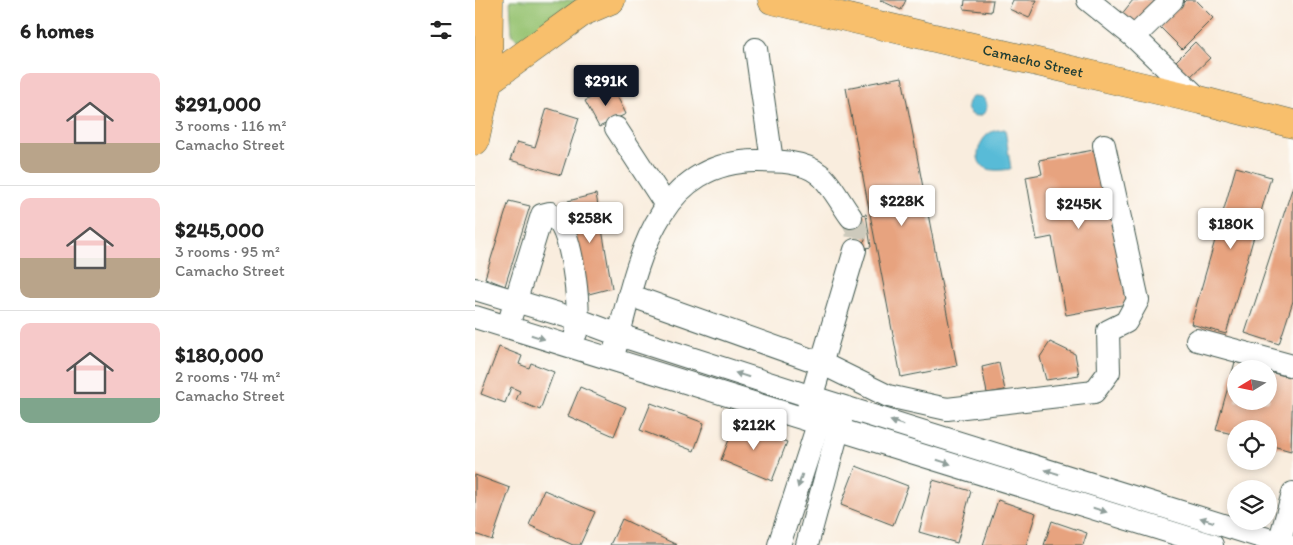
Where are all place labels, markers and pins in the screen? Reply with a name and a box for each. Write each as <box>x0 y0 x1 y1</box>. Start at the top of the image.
pin: $291K <box>571 64 641 107</box>
pin: $228K <box>867 184 937 227</box>
pin: $245K <box>1044 188 1114 230</box>
pin: $258K <box>555 202 625 244</box>
pin: $180K <box>1196 208 1266 250</box>
pin: $212K <box>719 408 789 451</box>

